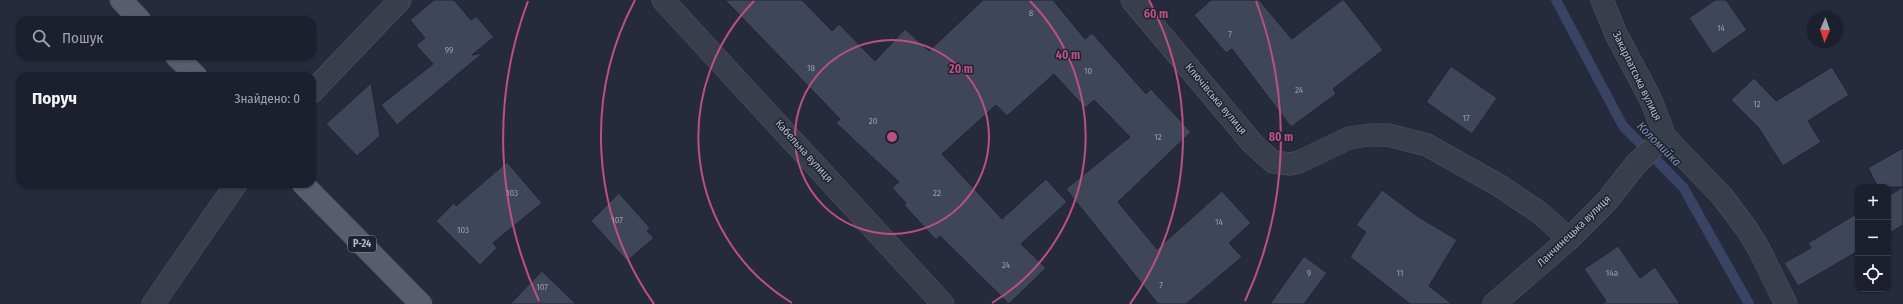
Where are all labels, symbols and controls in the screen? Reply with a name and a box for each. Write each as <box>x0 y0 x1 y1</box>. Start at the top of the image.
text: 60 m <box>1144 7 1168 21</box>
house number: 8 <box>1029 8 1034 18</box>
north arrow <box>1807 12 1843 48</box>
search box <box>16 16 316 60</box>
house number: 14 <box>1717 23 1726 33</box>
icon: search <box>30 27 52 49</box>
text: Пошук <box>62 29 103 47</box>
house number: 7 <box>1228 29 1232 39</box>
street label: Закарпатська вулиця <box>1610 29 1664 123</box>
house number: 99 <box>445 45 453 55</box>
text: 40 m <box>1056 48 1080 62</box>
street label: Ключівська вулиця <box>1182 61 1250 137</box>
text: 20 m <box>948 62 973 76</box>
house number: 18 <box>807 63 816 73</box>
house number: 10 <box>1084 66 1092 76</box>
house number: 24 <box>1295 85 1304 95</box>
text: Поруч <box>32 88 77 109</box>
text: Знайдено: 0 <box>234 91 300 106</box>
house number: 12 <box>1753 99 1761 109</box>
house number: 17 <box>1462 113 1470 123</box>
house number: 20 <box>869 116 878 126</box>
street label: Кабельна вулиця <box>772 117 836 185</box>
water label: Коломийка <box>1634 119 1684 169</box>
centre of rings <box>885 130 899 144</box>
text: 80 m <box>1269 130 1293 144</box>
house number: 12 <box>1154 132 1162 142</box>
map controls <box>1855 184 1891 292</box>
button: + <box>1855 184 1891 220</box>
house number: 103 <box>506 188 518 198</box>
house number: 22 <box>933 188 941 198</box>
street label: Ланчинецька вулиця <box>1535 193 1613 269</box>
house number: 107 <box>611 215 623 225</box>
house number: 14 <box>1215 217 1224 227</box>
button: − <box>1855 220 1891 256</box>
house number: 103 <box>457 225 469 235</box>
road number: Р-24 <box>348 236 376 252</box>
button: locate <box>1855 256 1891 292</box>
house number: 24 <box>1002 260 1011 270</box>
house number: 9 <box>1307 268 1311 278</box>
house number: 11 <box>1397 268 1403 278</box>
house number: 14а <box>1606 268 1619 278</box>
house number: 7 <box>1159 280 1163 290</box>
house number: 107 <box>536 282 548 292</box>

